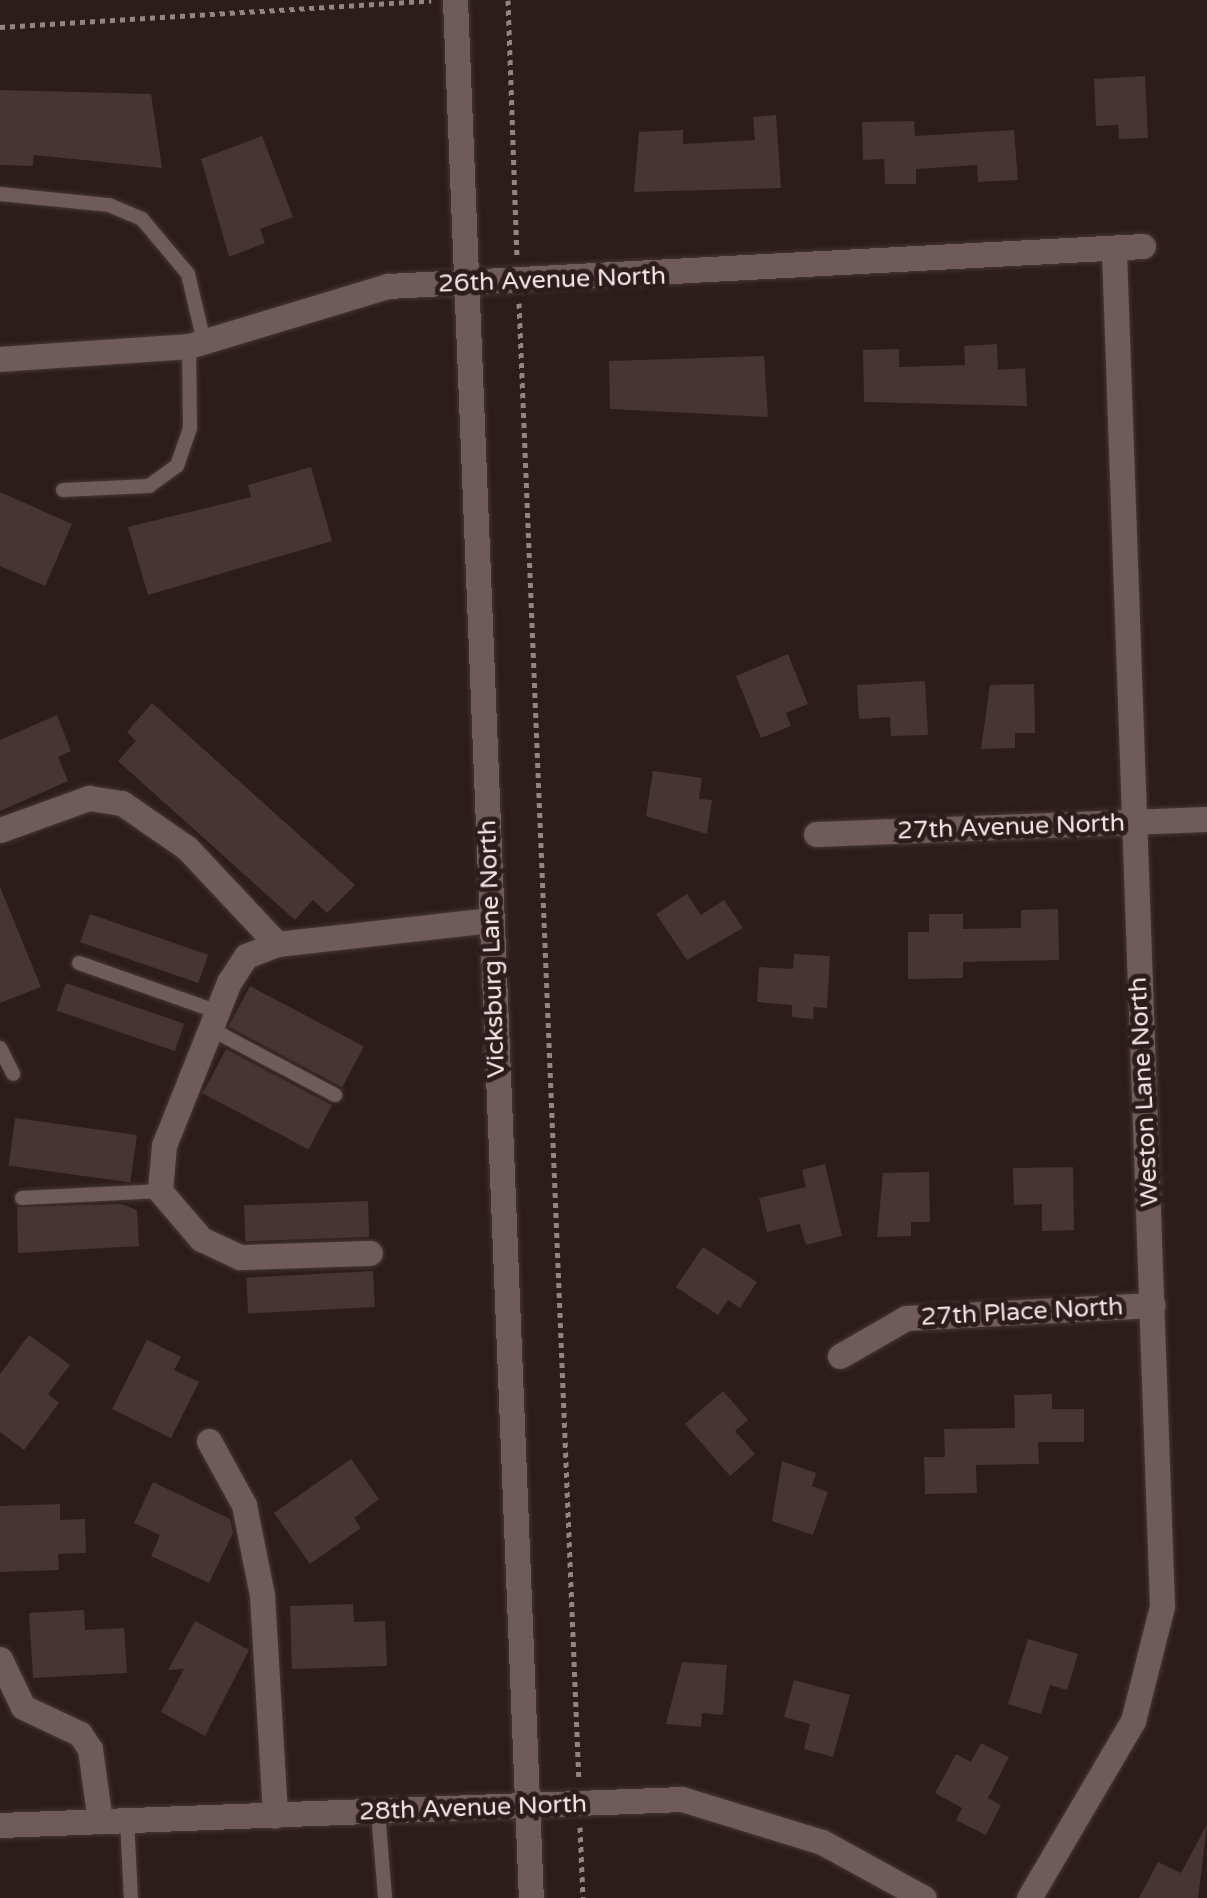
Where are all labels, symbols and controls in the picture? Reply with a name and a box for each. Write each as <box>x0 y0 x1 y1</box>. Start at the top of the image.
street label: 26th Avenue North <box>438 261 666 299</box>
street label: 27th Avenue North <box>897 808 1125 846</box>
street label: Vicksburg Lane North <box>473 819 511 1079</box>
street label: Weston Lane North <box>1123 976 1165 1208</box>
street label: 27th Place North <box>920 1292 1124 1332</box>
street label: 28th Avenue North <box>359 1789 587 1827</box>

